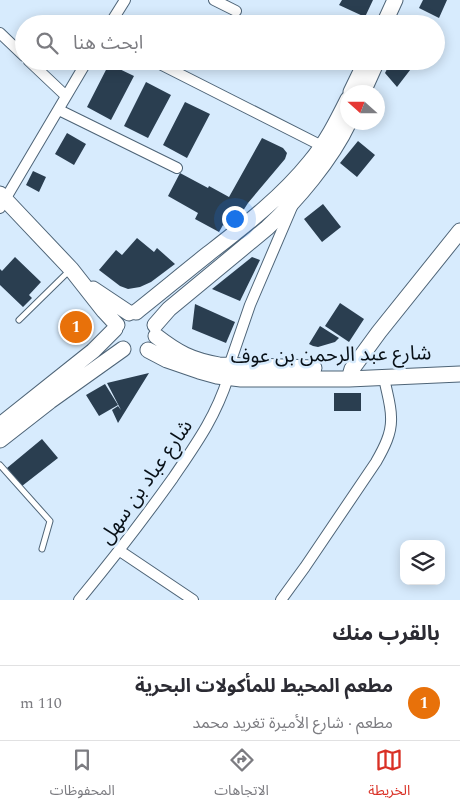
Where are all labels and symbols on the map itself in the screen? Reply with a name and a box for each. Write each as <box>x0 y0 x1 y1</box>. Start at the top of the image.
north arrow <box>340 85 385 130</box>
your location <box>222 206 248 232</box>
pin: 1 <box>60 308 92 346</box>
street label: شارع عبد الرحمن بن عوف <box>230 338 432 372</box>
street label: شارع عباد بن سهل <box>92 413 200 551</box>

